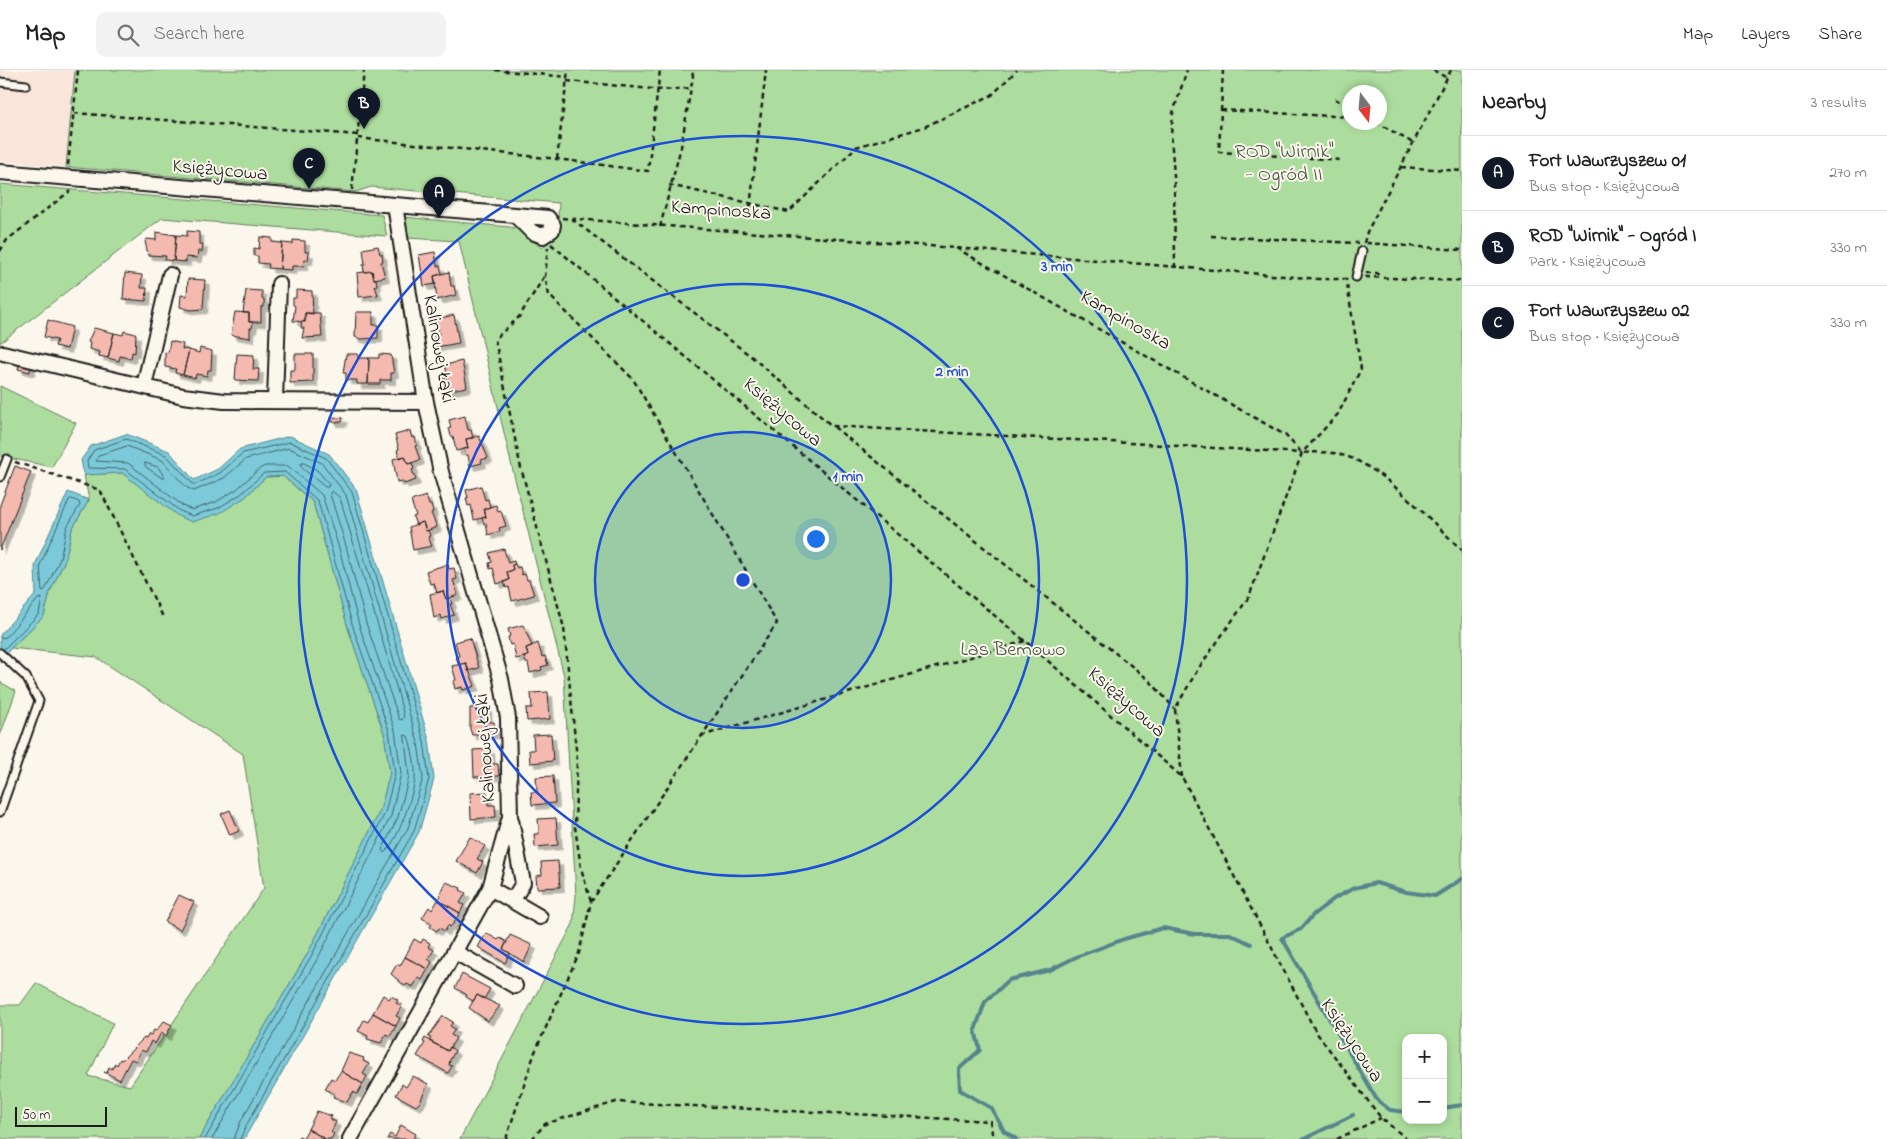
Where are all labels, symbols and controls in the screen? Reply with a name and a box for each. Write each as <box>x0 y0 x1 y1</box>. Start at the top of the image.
search box <box>96 12 446 57</box>
text: Map <box>25 17 66 52</box>
icon: search <box>114 21 142 49</box>
text: Search here <box>154 21 245 48</box>
text: Map <box>1683 22 1713 48</box>
text: Layers <box>1741 22 1791 48</box>
text: Share <box>1819 22 1862 48</box>
north arrow <box>1342 85 1387 130</box>
pin: B <box>348 88 380 129</box>
text: Nearby <box>1482 88 1546 118</box>
text: 3 results <box>1811 91 1867 115</box>
park label: ROD "Wirnik" - Ogród II <box>1234 138 1334 191</box>
pin: C <box>293 148 325 189</box>
text: Fort Wawrzyszew 01 <box>1529 148 1686 175</box>
street label: Księżycowa <box>171 152 269 190</box>
text: A <box>1493 161 1503 185</box>
text: 270 m <box>1829 161 1867 185</box>
text: Bus stop · Księżycowa <box>1529 175 1680 199</box>
pin: A <box>423 177 455 218</box>
street label: Kampinoska <box>670 193 772 229</box>
text: ROD "Wirnik" - Ogród I <box>1529 223 1697 250</box>
text: B <box>1493 236 1503 260</box>
text: 330 m <box>1830 236 1867 260</box>
text: Park · Księżycowa <box>1529 250 1646 274</box>
text: 3 min <box>1040 256 1073 278</box>
street label: Kampinoska <box>1074 283 1176 359</box>
street label: Kalinowej Łąki <box>414 293 462 405</box>
text: Fort Wawrzyszew 02 <box>1529 298 1689 325</box>
text: C <box>1494 311 1502 335</box>
text: 330 m <box>1830 311 1867 335</box>
text: Bus stop · Księżycowa <box>1529 325 1680 349</box>
text: 2 min <box>935 361 969 383</box>
street label: Księżycowa <box>736 371 828 455</box>
text: 1 min <box>833 466 864 488</box>
your location <box>803 526 829 552</box>
centre of rings <box>734 571 752 589</box>
park label: Las Bemowo <box>960 636 1066 665</box>
street label: Księżycowa <box>1080 661 1172 745</box>
street label: Kalinowej Łąki <box>468 692 504 804</box>
street label: Księżycowa <box>1312 993 1390 1089</box>
map controls <box>1402 1034 1447 1124</box>
button: + <box>1402 1034 1447 1079</box>
button: − <box>1402 1079 1447 1124</box>
scale bar <box>15 1104 108 1127</box>
text: 50 m <box>22 1105 50 1126</box>

